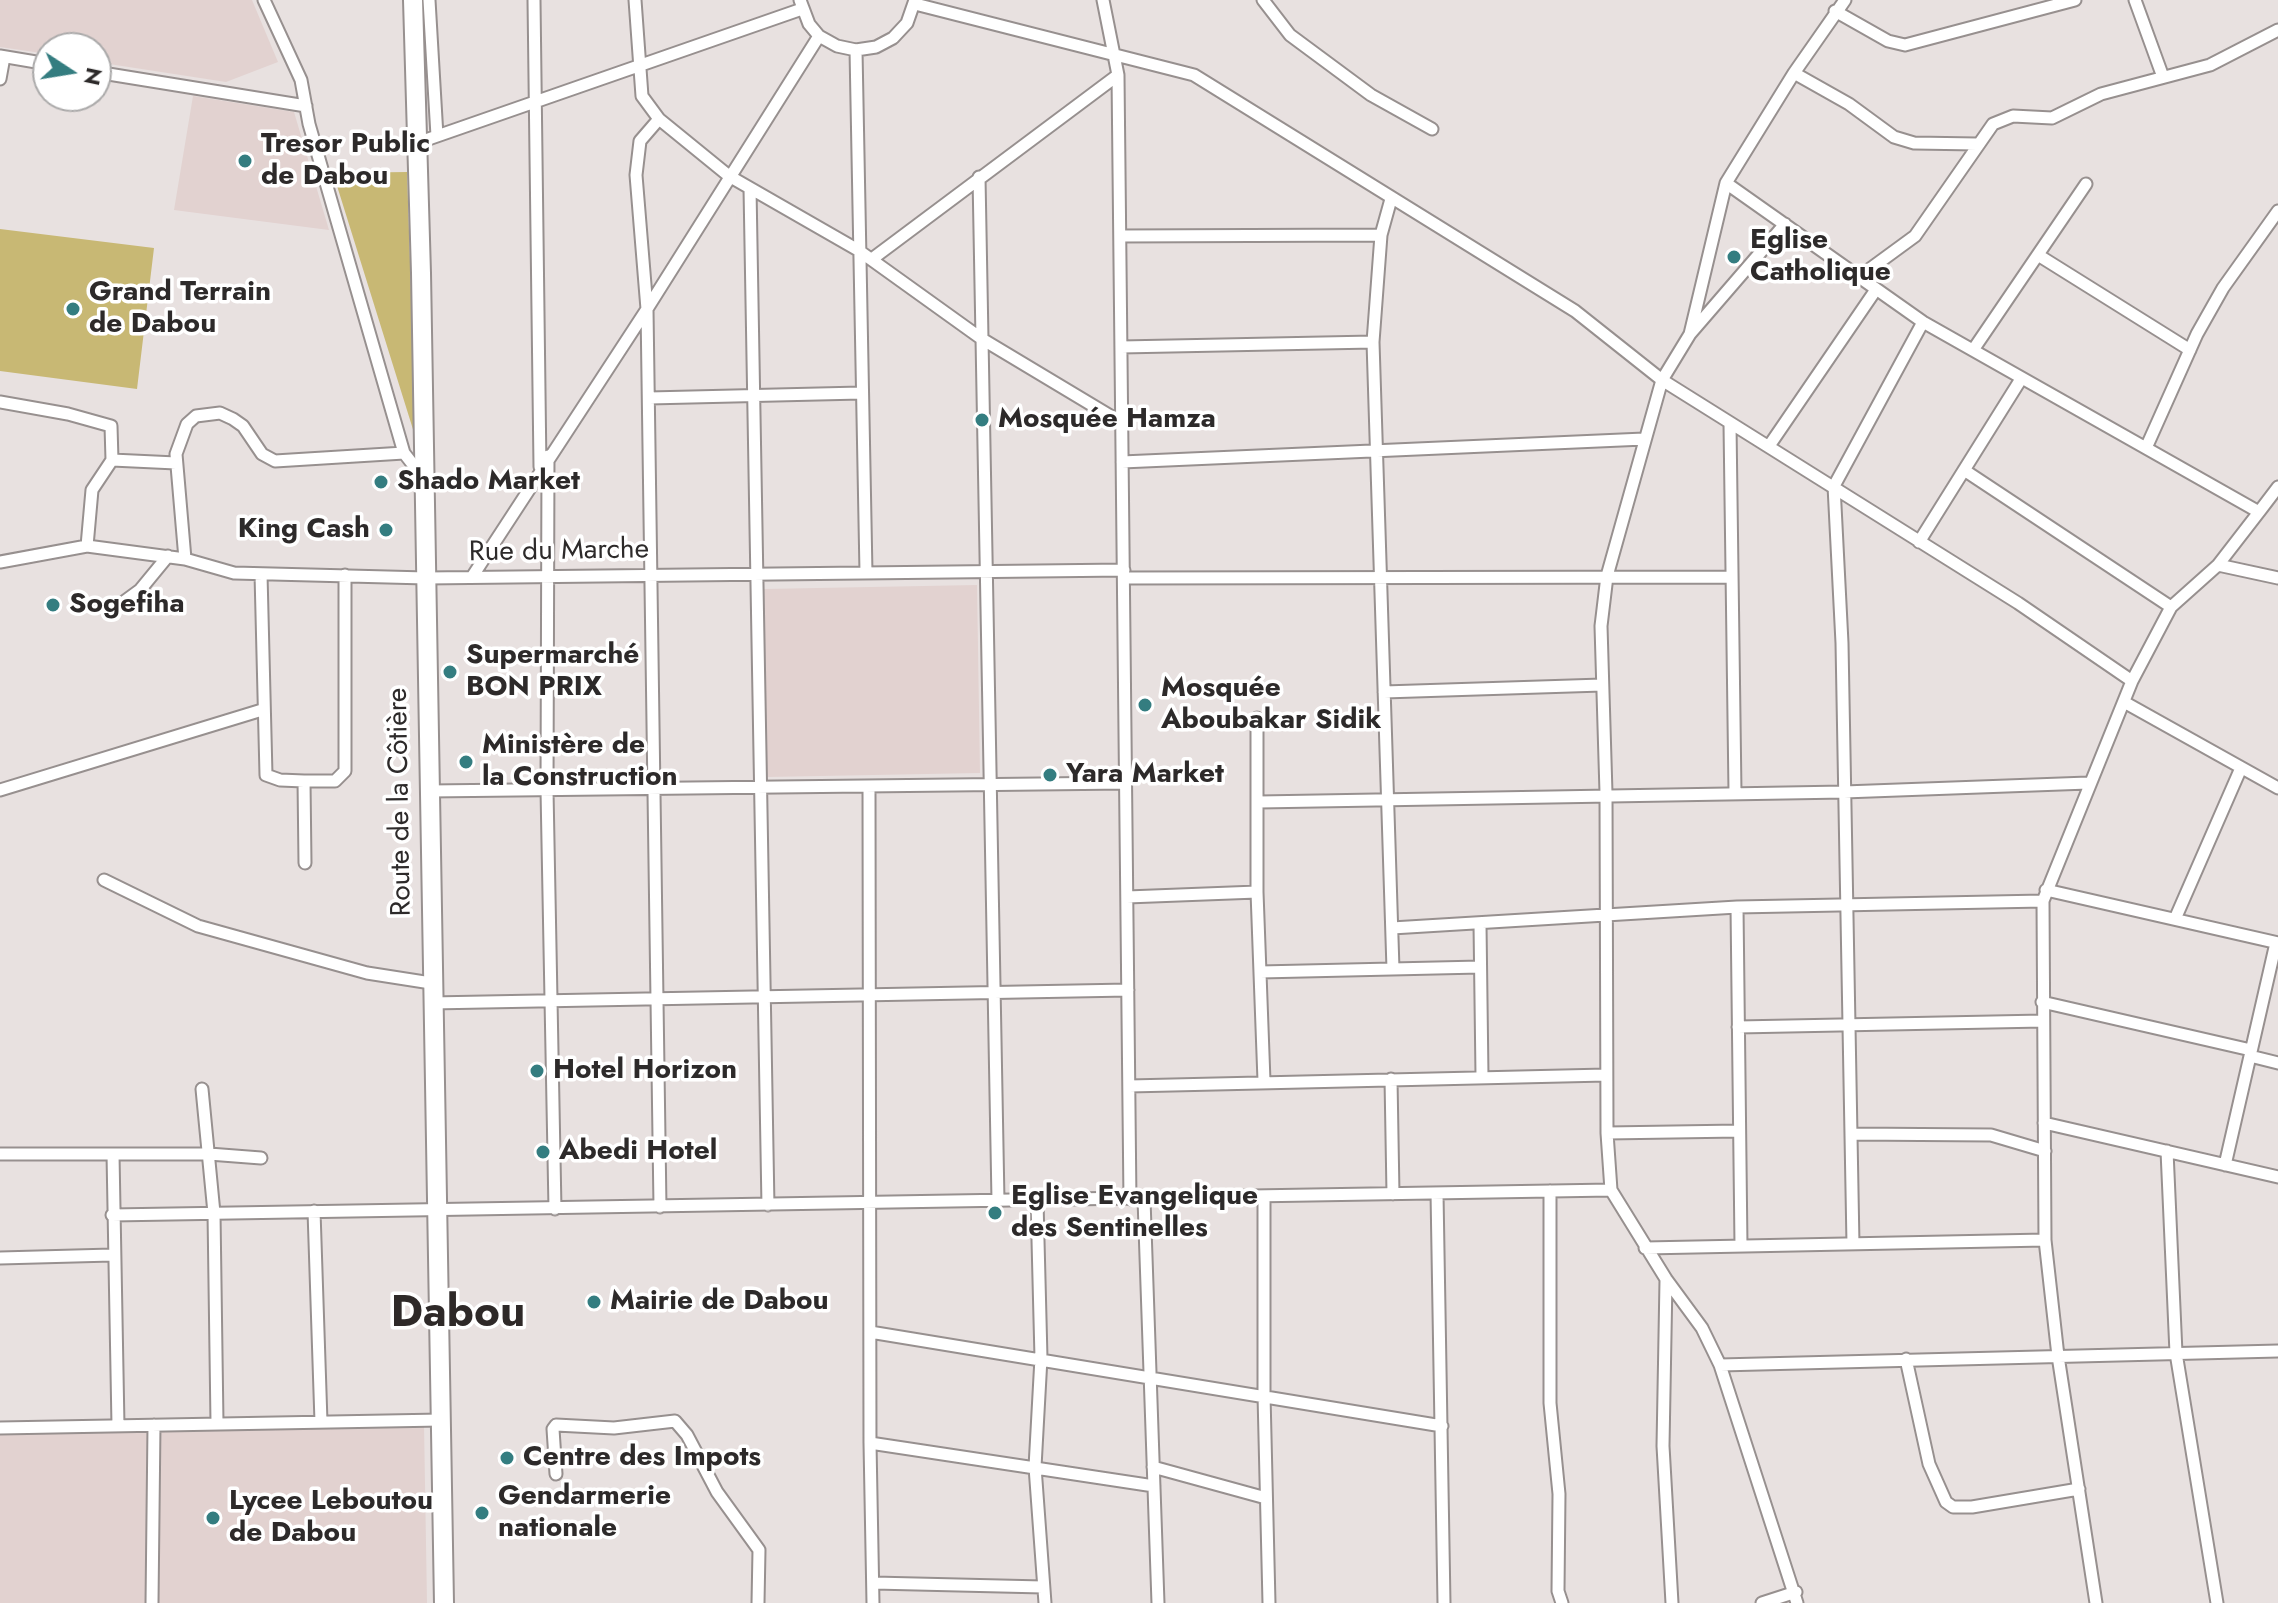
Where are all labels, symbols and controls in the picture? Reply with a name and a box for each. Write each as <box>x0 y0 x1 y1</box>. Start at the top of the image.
north arrow <box>32 32 112 112</box>
text: N <box>76 65 111 88</box>
place label: Tresor Public de Dabou <box>261 128 430 194</box>
marker: Tresor Public de Dabou <box>236 152 254 170</box>
place label: Eglise Catholique <box>1750 224 1891 290</box>
marker: Eglise Catholique <box>1725 248 1743 266</box>
place label: Grand Terrain de Dabou <box>89 276 271 342</box>
marker: Grand Terrain de Dabou <box>64 300 82 318</box>
place label: Mosquée Hamza <box>998 403 1216 437</box>
marker: Mosquée Hamza <box>973 411 991 429</box>
place label: Shado Market <box>397 465 580 499</box>
marker: Shado Market <box>372 473 390 491</box>
place label: King Cash <box>238 513 370 547</box>
marker: King Cash <box>377 521 395 539</box>
street label: Rue du Marche <box>469 534 649 570</box>
place label: Sogefiha <box>69 588 185 622</box>
marker: Sogefiha <box>44 596 62 614</box>
place label: Supermarché BON PRIX <box>466 639 639 705</box>
marker: Supermarché BON PRIX <box>441 663 459 681</box>
place label: Mosquée Aboubakar Sidik <box>1161 672 1381 738</box>
street label: Route de la Côtière <box>382 687 420 917</box>
marker: Mosquée Aboubakar Sidik <box>1136 696 1154 714</box>
place label: Ministère de la Construction <box>482 729 678 795</box>
marker: Ministère de la Construction <box>457 753 475 771</box>
place label: Yara Market <box>1066 758 1224 792</box>
marker: Yara Market <box>1041 766 1059 784</box>
place label: Hotel Horizon <box>553 1054 737 1088</box>
marker: Hotel Horizon <box>528 1062 546 1080</box>
place label: Abedi Hotel <box>559 1135 717 1169</box>
marker: Abedi Hotel <box>534 1143 552 1161</box>
place label: Eglise Evangelique des Sentinelles <box>1011 1180 1258 1246</box>
marker: Eglise Evangelique des Sentinelles <box>986 1204 1004 1222</box>
place label: Mairie de Dabou <box>610 1285 829 1319</box>
district label: Dabou <box>391 1289 525 1341</box>
marker: Mairie de Dabou <box>585 1293 603 1311</box>
place label: Centre des Impots <box>523 1441 761 1475</box>
marker: Centre des Impots <box>498 1449 516 1467</box>
place label: Gendarmerie nationale <box>498 1480 671 1546</box>
place label: Lycee Leboutou de Dabou <box>229 1485 433 1551</box>
marker: Gendarmerie nationale <box>473 1504 491 1522</box>
marker: Lycee Leboutou de Dabou <box>204 1509 222 1527</box>

